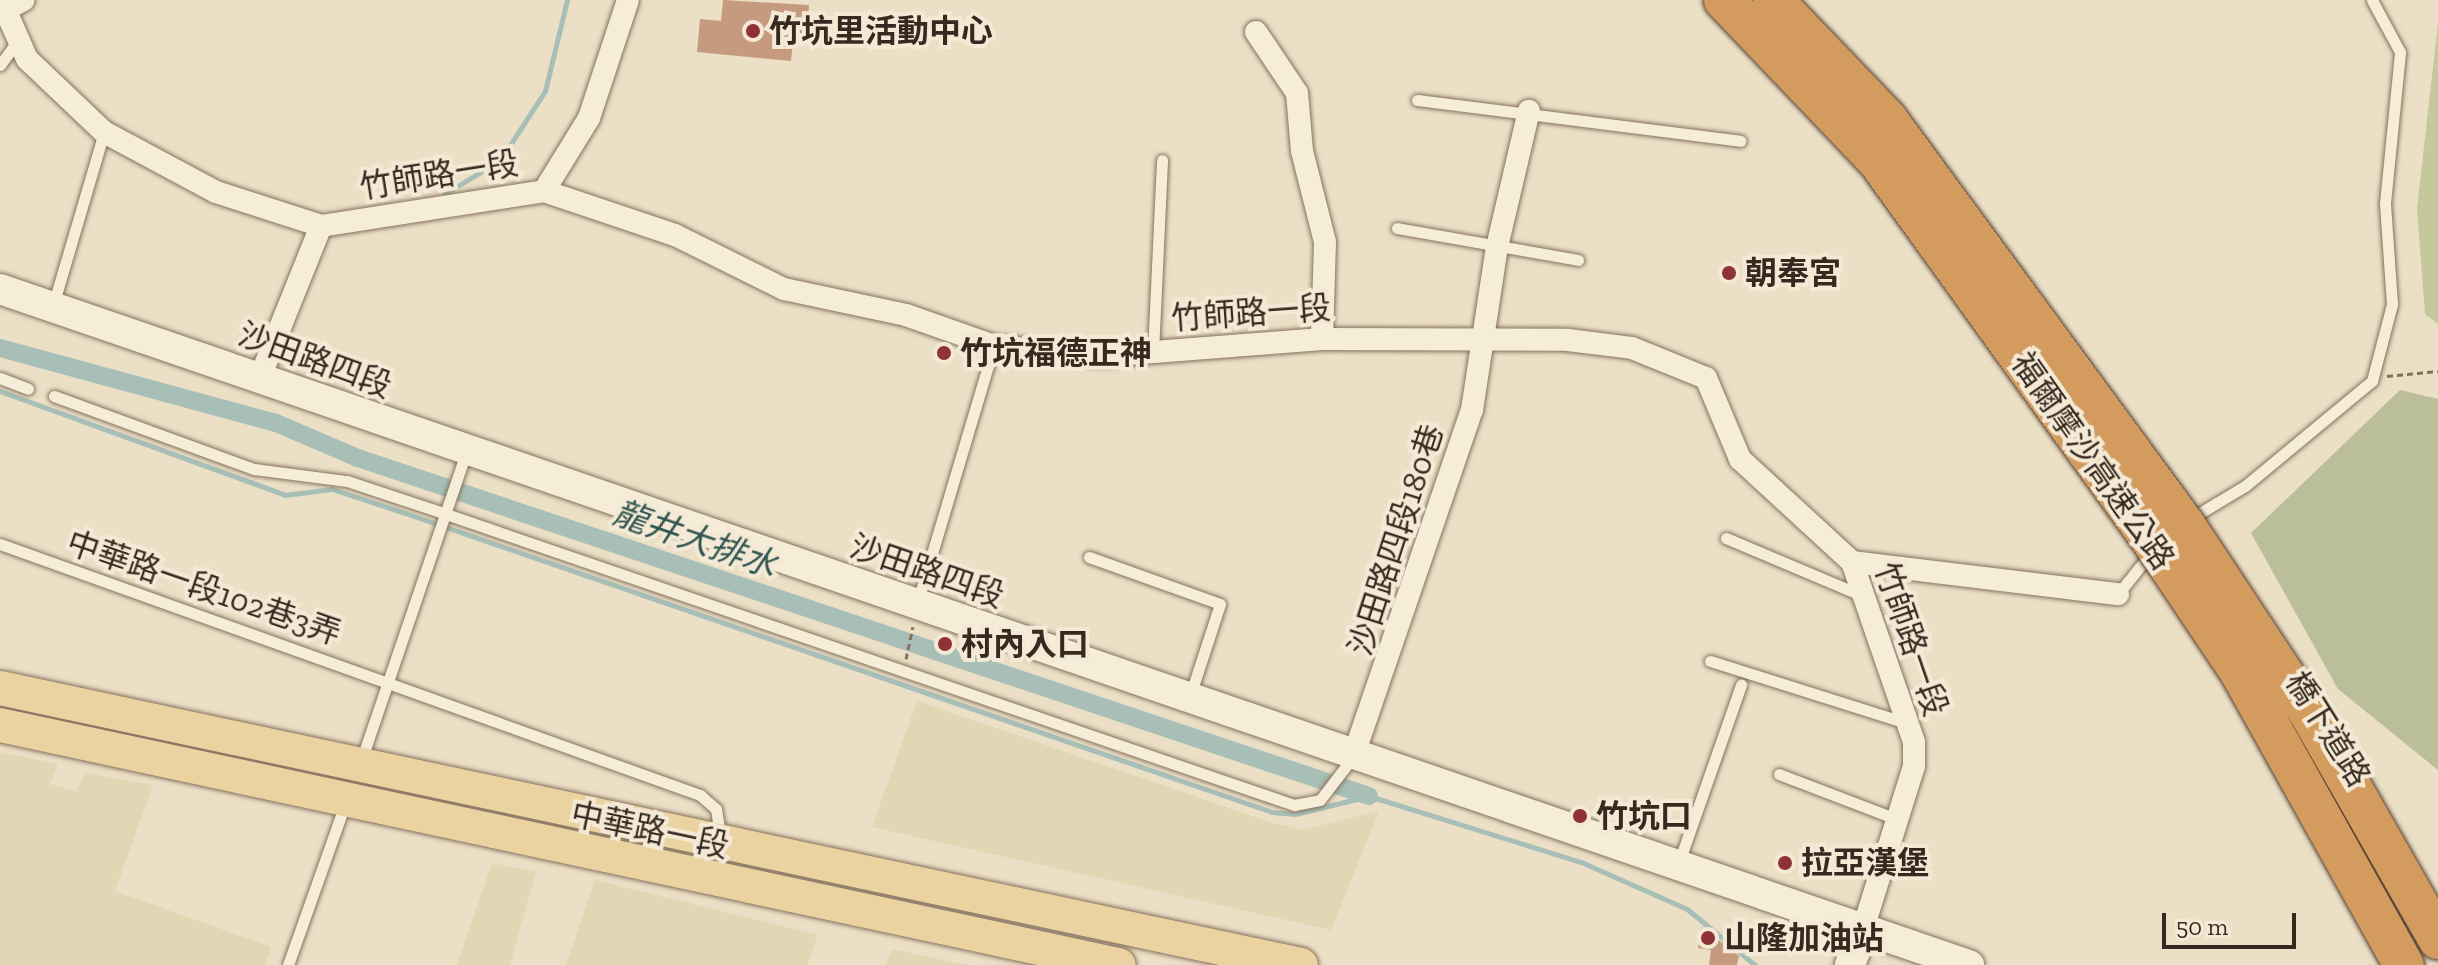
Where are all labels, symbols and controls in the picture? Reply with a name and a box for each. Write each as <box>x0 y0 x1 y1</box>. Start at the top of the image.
place label: 竹坑里活動中心 <box>769 12 993 50</box>
marker: 竹坑里活動中心 <box>744 22 762 40</box>
street label: 竹師路一段 <box>357 144 521 206</box>
place label: 朝奉宮 <box>1745 254 1841 292</box>
marker: 朝奉宮 <box>1720 264 1738 282</box>
street label: 竹師路一段 <box>1170 288 1332 338</box>
street label: 沙田路四段 <box>233 315 397 405</box>
place label: 竹坑福德正神 <box>960 334 1152 372</box>
marker: 竹坑福德正神 <box>935 344 953 362</box>
street label: 福爾摩沙高速公路 <box>2004 345 2182 577</box>
street label: 沙田路四段180巷 <box>1341 420 1451 660</box>
water label: 龍井大排水 <box>608 492 782 586</box>
street label: 中華路一段102巷3弄 <box>62 523 346 653</box>
street label: 沙田路四段 <box>845 527 1009 615</box>
street label: 竹師路一段 <box>1867 557 1955 721</box>
place label: 村內入口 <box>961 625 1089 663</box>
marker: 村內入口 <box>936 635 954 653</box>
street label: 橋下道路 <box>2278 665 2378 793</box>
street label: 中華路一段 <box>568 795 732 865</box>
place label: 竹坑口 <box>1596 797 1692 835</box>
marker: 竹坑口 <box>1571 807 1589 825</box>
place label: 拉亞漢堡 <box>1801 844 1929 882</box>
marker: 拉亞漢堡 <box>1776 854 1794 872</box>
scale bar <box>2166 897 2300 947</box>
text: 50 m <box>2176 912 2228 941</box>
place label: 山隆加油站 <box>1724 919 1884 957</box>
marker: 山隆加油站 <box>1699 929 1717 947</box>

